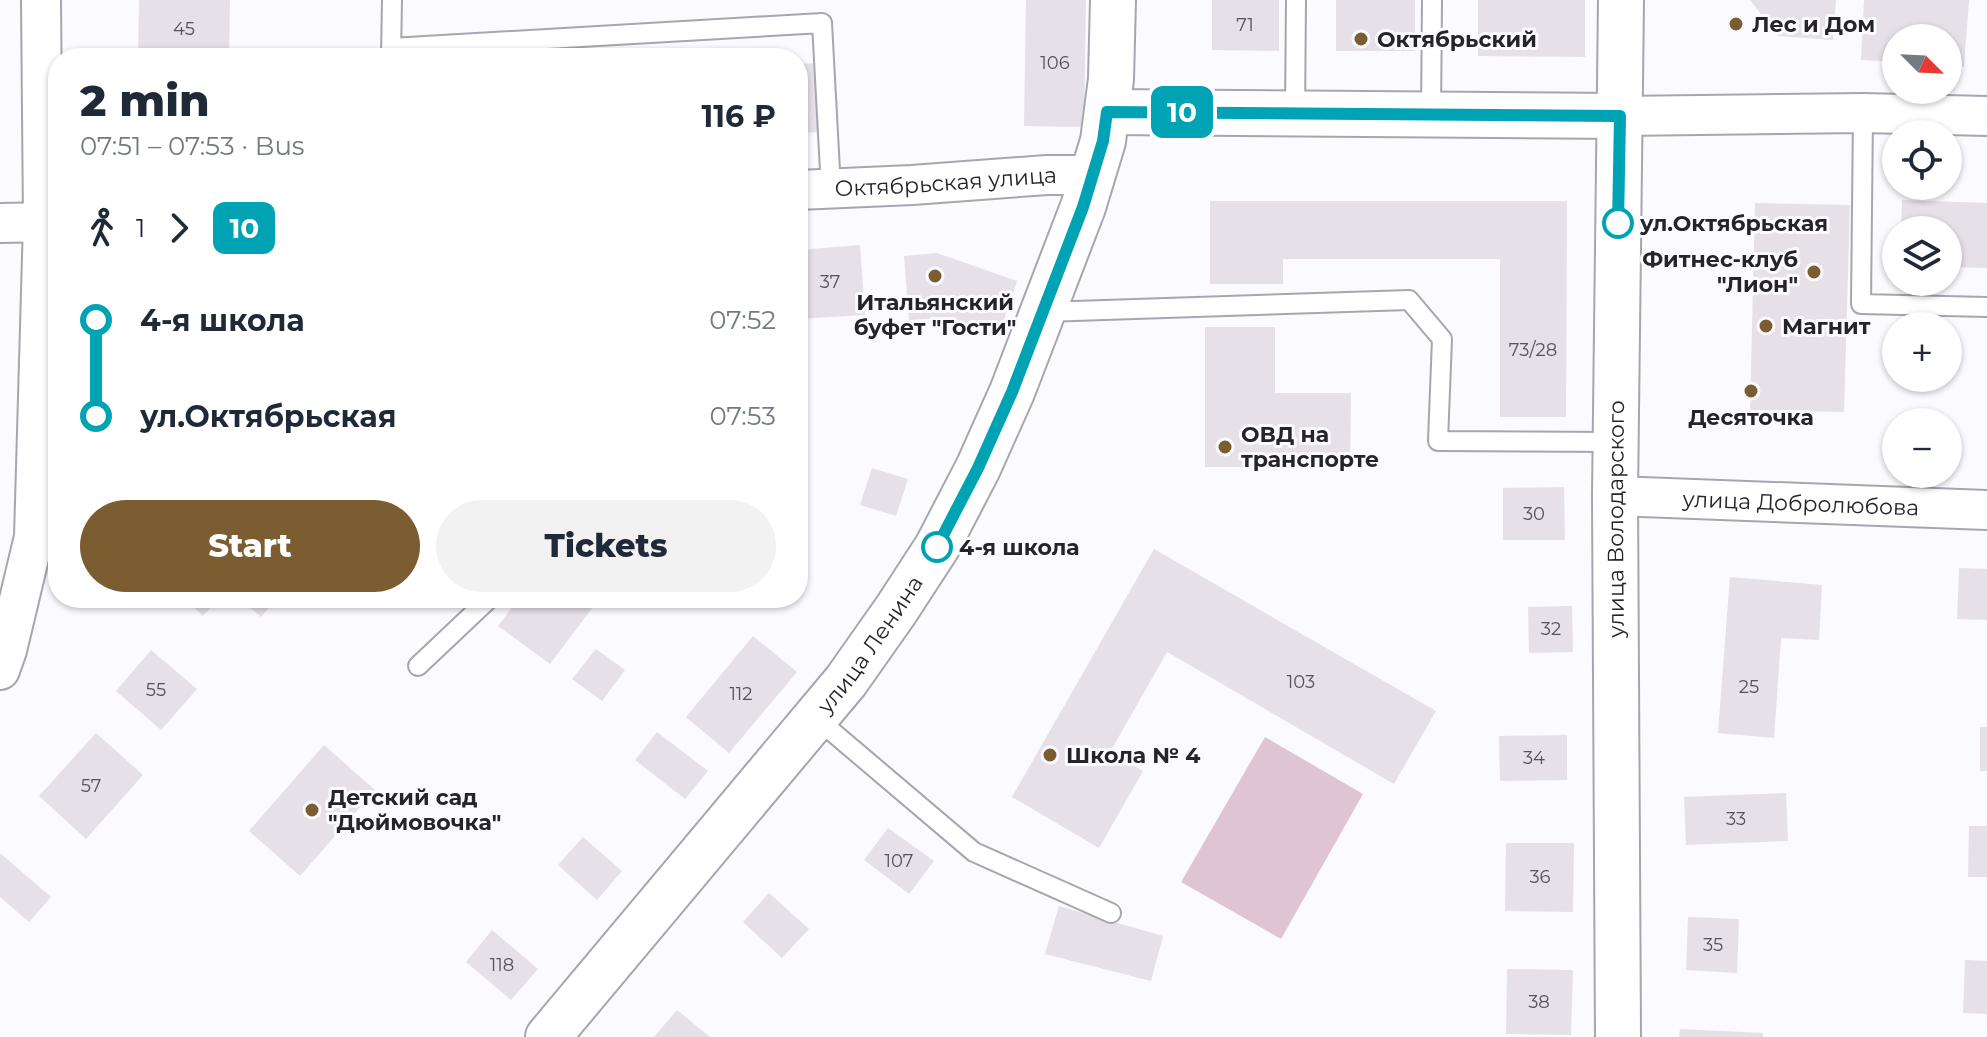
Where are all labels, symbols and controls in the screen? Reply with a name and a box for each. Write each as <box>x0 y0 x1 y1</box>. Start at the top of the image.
place label: Лес и Дом <box>1752 11 1875 38</box>
house number: 71 <box>1236 14 1254 36</box>
marker: Лес и Дом <box>1727 15 1745 33</box>
house number: 45 <box>173 18 195 40</box>
north arrow <box>1882 24 1962 104</box>
map controls <box>1882 24 1962 488</box>
place label: Октябрьский <box>1377 26 1537 53</box>
marker: Октябрьский <box>1352 30 1370 48</box>
house number: 106 <box>1040 52 1070 74</box>
text: 2 min <box>80 73 210 127</box>
line badge: 10 <box>1146 86 1218 138</box>
text: 10 <box>1167 95 1197 129</box>
text: 116 ₽ <box>702 98 776 135</box>
button: locate <box>1882 120 1962 200</box>
text: 07:51 – 07:53 · Bus <box>80 130 305 162</box>
street label: Октябрьская улица <box>834 162 1057 202</box>
icon: walk <box>80 206 124 250</box>
icon: forward <box>157 206 201 250</box>
marker: ул.Октябрьская <box>1603 208 1633 238</box>
place label: ул.Октябрьская <box>1639 210 1828 237</box>
text: 10 <box>229 211 259 245</box>
text: 1 <box>136 212 145 244</box>
button: layers <box>1882 216 1962 296</box>
place label: Фитнес-клуб "Лион" <box>1642 246 1798 298</box>
marker: Фитнес-клуб "Лион" <box>1805 263 1823 281</box>
marker: Итальянский буфет "Гости" <box>926 267 944 285</box>
house number: 37 <box>820 271 840 293</box>
place label: Итальянский буфет "Гости" <box>854 289 1016 341</box>
text: 4-я школа <box>140 302 305 339</box>
text: 07:52 <box>709 304 776 336</box>
button: + <box>1882 312 1962 392</box>
place label: Магнит <box>1782 313 1871 340</box>
marker: Магнит <box>1757 317 1775 335</box>
house number: 73/28 <box>1509 339 1557 361</box>
marker: Десяточка <box>1742 382 1760 400</box>
text: ул.Октябрьская <box>140 398 396 435</box>
text: 07:53 <box>709 400 776 432</box>
street label: улица Володарского <box>1602 400 1630 639</box>
place label: Десяточка <box>1688 404 1814 431</box>
button: − <box>1882 408 1962 488</box>
place label: ОВД на транспорте <box>1241 421 1379 473</box>
marker: ОВД на транспорте <box>1216 438 1234 456</box>
street label: улица Добролюбова <box>1681 486 1920 521</box>
button: Start <box>80 500 420 592</box>
button: Tickets <box>436 500 776 592</box>
house number: 30 <box>1523 503 1545 525</box>
marker: 4-я школа <box>922 532 952 562</box>
place label: 4-я школа <box>959 534 1080 561</box>
street label: улица Ленина <box>811 571 929 720</box>
house number: 32 <box>1541 618 1561 640</box>
house number: 103 <box>1287 671 1315 693</box>
house number: 25 <box>1739 676 1759 698</box>
house number: 55 <box>146 679 166 701</box>
house number: 112 <box>729 683 753 705</box>
place label: Школа № 4 <box>1066 742 1201 769</box>
marker: Школа № 4 <box>1041 746 1059 764</box>
house number: 34 <box>1523 747 1545 769</box>
house number: 57 <box>81 775 101 797</box>
place label: Детский сад "Дюймовочка" <box>328 784 501 836</box>
marker: Детский сад "Дюймовочка" <box>303 801 321 819</box>
house number: 33 <box>1726 808 1746 830</box>
house number: 107 <box>885 850 913 872</box>
house number: 36 <box>1529 866 1551 888</box>
house number: 35 <box>1703 934 1723 956</box>
house number: 118 <box>490 954 514 976</box>
house number: 38 <box>1528 991 1550 1013</box>

